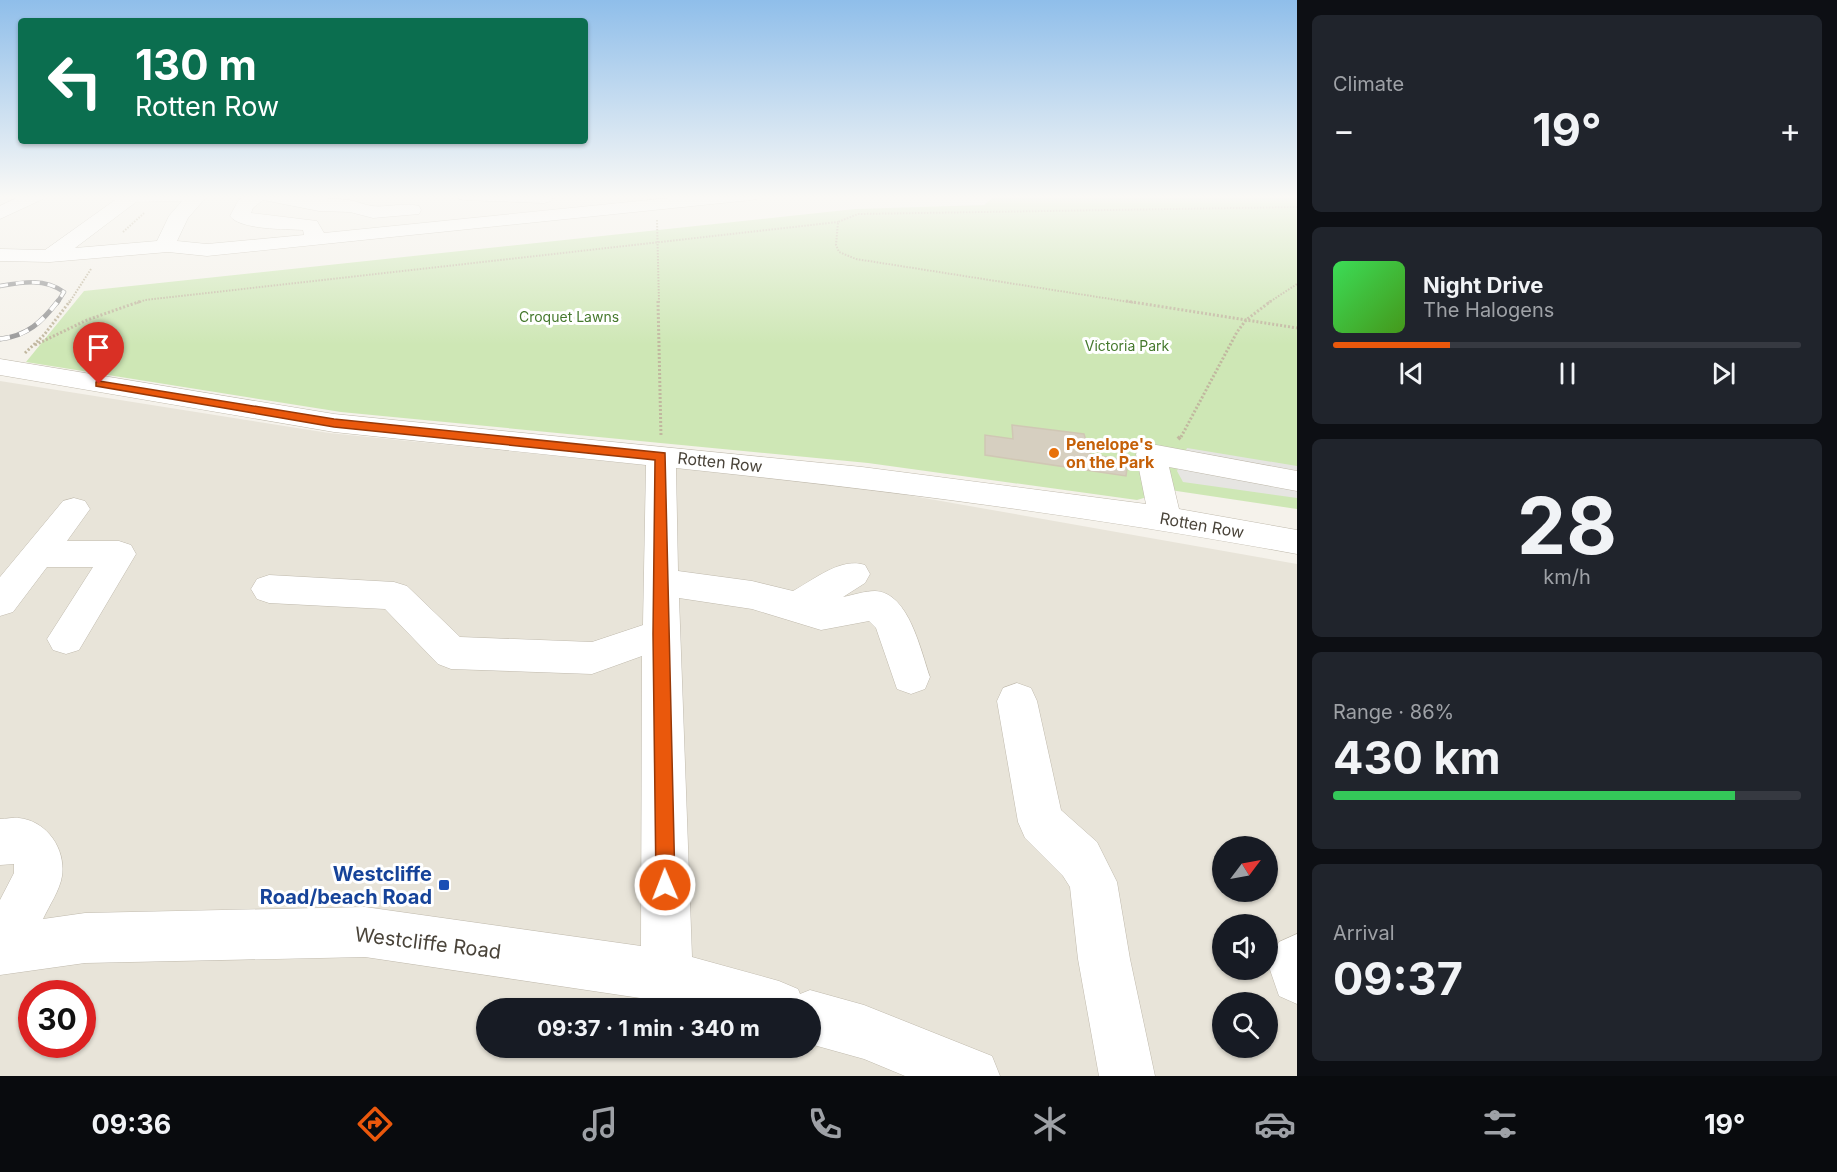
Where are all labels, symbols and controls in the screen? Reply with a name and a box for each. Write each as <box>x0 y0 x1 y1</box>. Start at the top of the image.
text: 130 m <box>135 39 257 90</box>
icon: left <box>36 42 114 120</box>
text: Climate <box>1333 72 1404 96</box>
text: Rotten Row <box>135 90 279 123</box>
text: 19° <box>1532 102 1602 157</box>
text: − <box>1333 110 1355 150</box>
text: + <box>1779 110 1801 150</box>
text: Night Drive <box>1423 272 1543 298</box>
text: The Halogens <box>1423 298 1554 322</box>
park label: Croquet Lawns <box>519 308 619 325</box>
pin <box>73 322 124 384</box>
icon: arrive <box>82 331 115 364</box>
park label: Victoria Park <box>1085 337 1170 354</box>
icon: previous <box>1395 357 1428 390</box>
icon: pause <box>1551 357 1584 390</box>
icon: next <box>1707 357 1740 390</box>
place label: Penelope's on the Park <box>1066 434 1155 472</box>
marker: Penelope's on the Park <box>1047 446 1061 460</box>
street label: Rotten Row <box>677 448 763 476</box>
text: 28 <box>1517 478 1617 573</box>
street label: Rotten Row <box>1158 508 1246 542</box>
text: km/h <box>1543 565 1591 589</box>
text: Range · 86% <box>1333 700 1454 724</box>
text: 430 km <box>1333 730 1501 785</box>
north arrow <box>1212 836 1278 902</box>
map controls <box>1212 836 1278 1058</box>
position arrow <box>633 853 697 917</box>
place label: Westcliffe Road/beach Road <box>260 862 432 909</box>
marker: Westcliffe Road/beach Road <box>437 878 451 892</box>
button: sound <box>1212 914 1278 980</box>
text: Arrival <box>1333 921 1395 945</box>
street label: Westcliffe Road <box>353 922 503 964</box>
text: 09:37 <box>1333 951 1463 1006</box>
speed limit sign: 30 <box>18 980 96 1058</box>
button: search <box>1212 992 1278 1058</box>
text: 09:37 · 1 min · 340 m <box>537 1015 760 1041</box>
icon: directions <box>354 1103 396 1145</box>
icon: music <box>579 1103 621 1145</box>
icon: phone <box>804 1103 846 1145</box>
icon: climate <box>1029 1103 1071 1145</box>
icon: car <box>1254 1103 1296 1145</box>
icon: filters <box>1479 1103 1521 1145</box>
text: 09:36 <box>91 1108 171 1141</box>
text: 19° <box>1704 1108 1745 1141</box>

